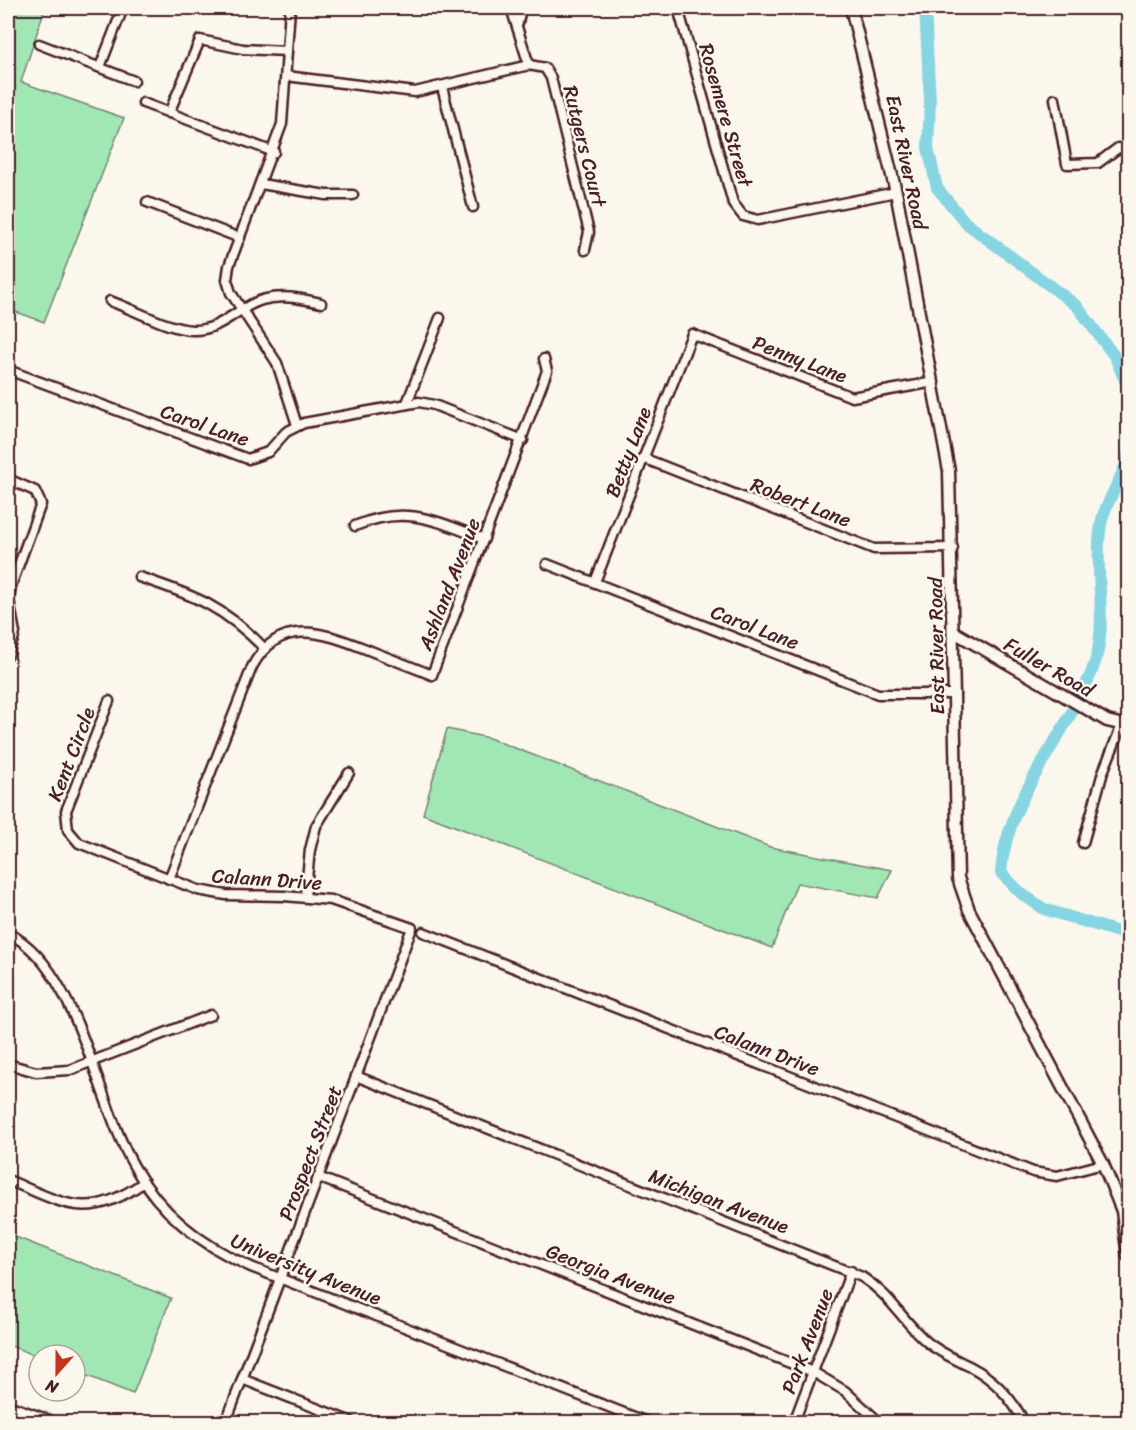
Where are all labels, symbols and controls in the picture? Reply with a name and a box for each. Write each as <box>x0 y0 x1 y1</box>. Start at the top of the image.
street label: Rosemere Street <box>688 39 763 192</box>
street label: Rutgers Court <box>553 82 617 211</box>
street label: East River Road <box>875 91 938 234</box>
street label: Penny Lane <box>747 325 853 394</box>
street label: Carol Lane <box>156 394 254 457</box>
street label: Betty Lane <box>595 401 662 503</box>
street label: Robert Lane <box>745 467 856 538</box>
street label: Ashland Avenue <box>408 513 491 657</box>
street label: East River Road <box>918 576 955 715</box>
street label: Carol Lane <box>706 595 804 660</box>
street label: Fuller Road <box>997 627 1102 708</box>
street label: Kent Circle <box>37 702 106 807</box>
street label: Calann Drive <box>211 858 323 901</box>
street label: Calann Drive <box>709 1014 825 1087</box>
street label: Prospect Street <box>269 1080 352 1226</box>
street label: Michigan Avenue <box>644 1159 794 1244</box>
street label: University Avenue <box>225 1223 387 1316</box>
street label: Georgia Avenue <box>541 1234 681 1315</box>
street label: Park Avenue <box>771 1283 844 1399</box>
north arrow <box>27 1343 87 1403</box>
text: N <box>41 1371 63 1402</box>

